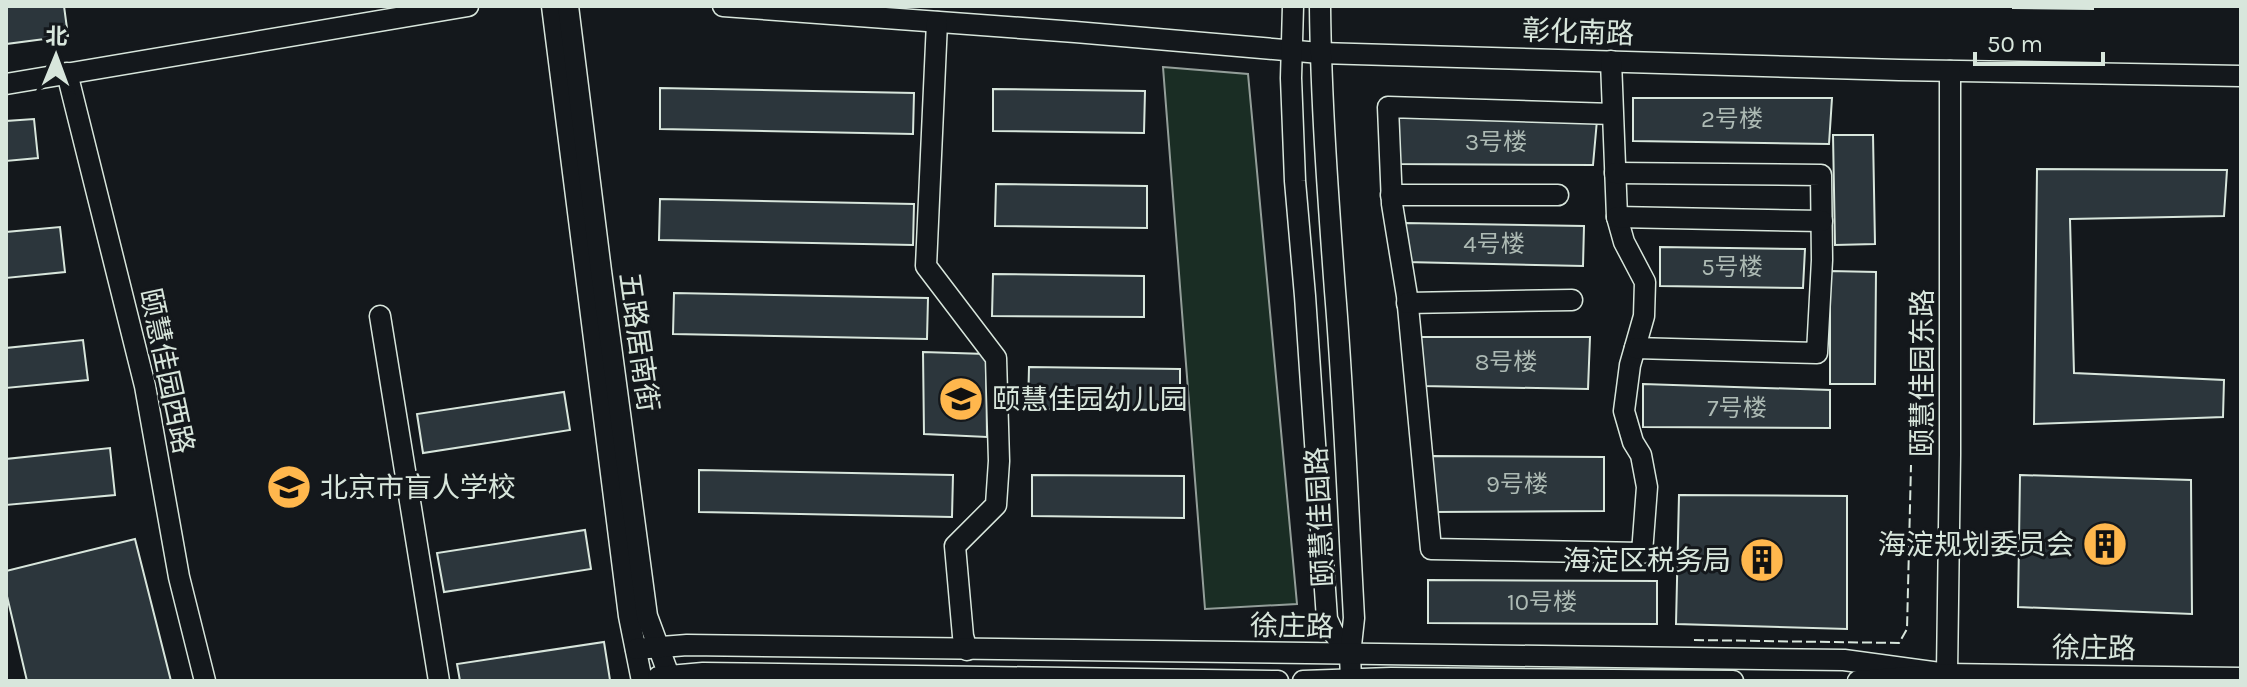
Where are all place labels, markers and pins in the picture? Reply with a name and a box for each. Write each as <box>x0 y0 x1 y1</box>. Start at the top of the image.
school or university icon: 颐慧佳园幼儿园 <box>937 375 985 423</box>
place label: 颐慧佳园幼儿园 <box>992 383 1188 416</box>
school or university icon: 北京市盲人学校 <box>265 463 313 511</box>
place label: 北京市盲人学校 <box>320 471 516 504</box>
building icon: 海淀规划委员会 <box>2081 520 2129 568</box>
place label: 海淀规划委员会 <box>1878 528 2074 561</box>
building icon: 海淀区税务局 <box>1738 536 1786 584</box>
place label: 海淀区税务局 <box>1563 544 1731 577</box>

